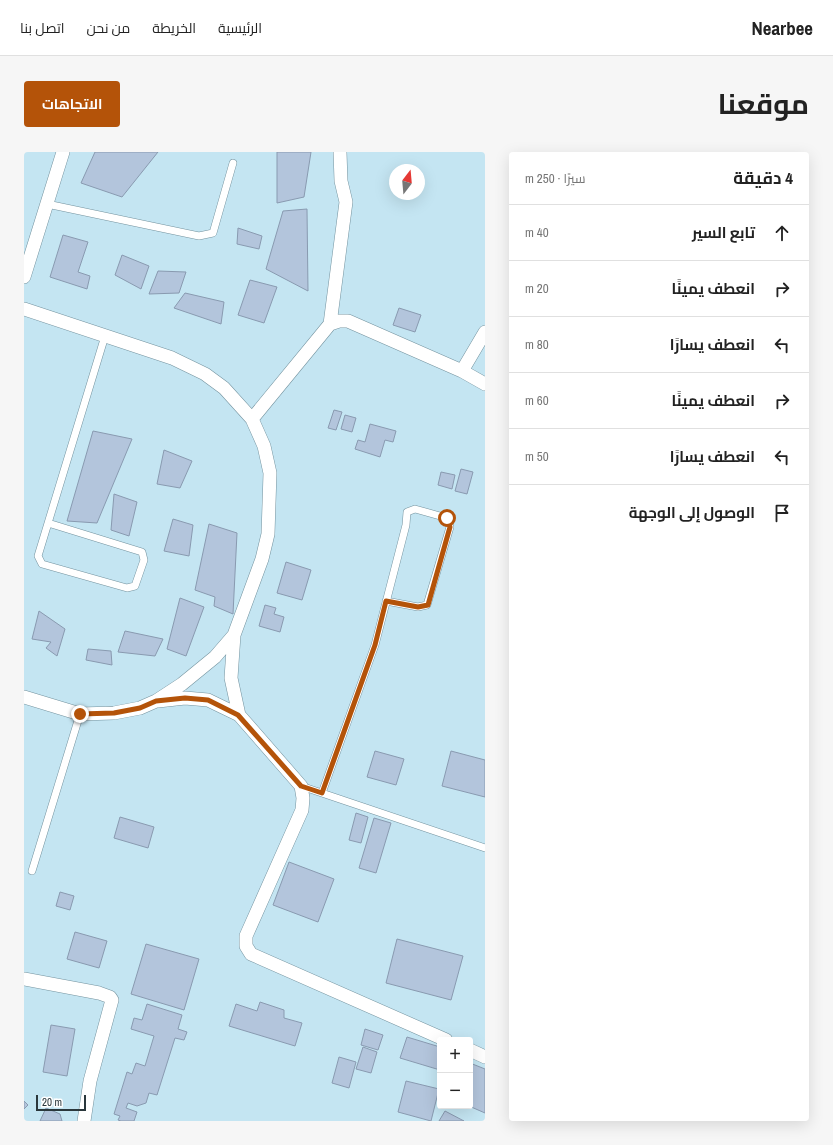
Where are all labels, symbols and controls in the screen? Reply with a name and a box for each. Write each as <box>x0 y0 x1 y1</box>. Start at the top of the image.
text: Nearbee <box>752 15 813 41</box>
text: اتصل بنا <box>20 19 64 37</box>
text: من نحن <box>86 19 130 37</box>
text: الخريطة <box>152 19 196 37</box>
text: الرئيسية <box>218 19 262 37</box>
button: الاتجاهات <box>24 81 120 127</box>
text: موقعنا <box>718 85 809 123</box>
north arrow <box>389 164 425 200</box>
text: 4 دقيقة <box>733 166 793 189</box>
text: سيرًا · 250 m <box>525 170 586 187</box>
text: تابع السير <box>692 222 755 243</box>
icon: ahead <box>771 222 793 244</box>
text: 40 m <box>525 224 549 241</box>
text: انعطف يمينًا <box>672 278 755 299</box>
icon: right <box>771 278 793 300</box>
text: 20 m <box>525 280 549 297</box>
text: انعطف يسارًا <box>670 334 755 355</box>
icon: left <box>771 334 793 356</box>
text: 80 m <box>525 336 549 353</box>
text: انعطف يمينًا <box>672 390 755 411</box>
icon: right <box>771 390 793 412</box>
text: 60 m <box>525 392 549 409</box>
text: انعطف يسارًا <box>670 446 755 467</box>
icon: left <box>771 446 793 468</box>
text: 50 m <box>525 448 549 465</box>
text: الوصول إلى الوجهة <box>629 502 755 523</box>
icon: arrive <box>771 502 793 524</box>
route start <box>438 509 456 527</box>
route end <box>71 705 89 723</box>
map controls <box>437 1037 473 1109</box>
button: + <box>437 1037 473 1073</box>
button: − <box>437 1073 473 1109</box>
scale bar <box>36 1093 86 1112</box>
text: 20 m <box>42 1095 62 1109</box>

